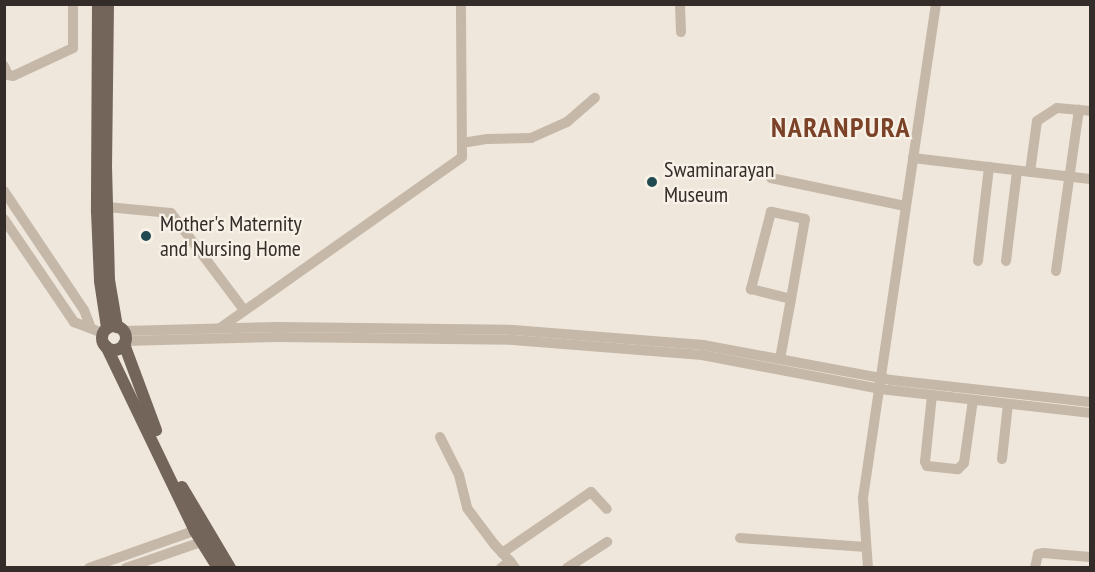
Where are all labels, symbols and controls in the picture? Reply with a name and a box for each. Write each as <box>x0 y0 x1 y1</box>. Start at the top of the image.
district label: NARANPURA <box>771 110 911 144</box>
place label: Swaminarayan Museum <box>664 156 774 208</box>
marker: Swaminarayan Museum <box>645 175 659 189</box>
place label: Mother's Maternity and Nursing Home <box>160 210 302 262</box>
marker: Mother's Maternity and Nursing Home <box>137 227 155 245</box>

